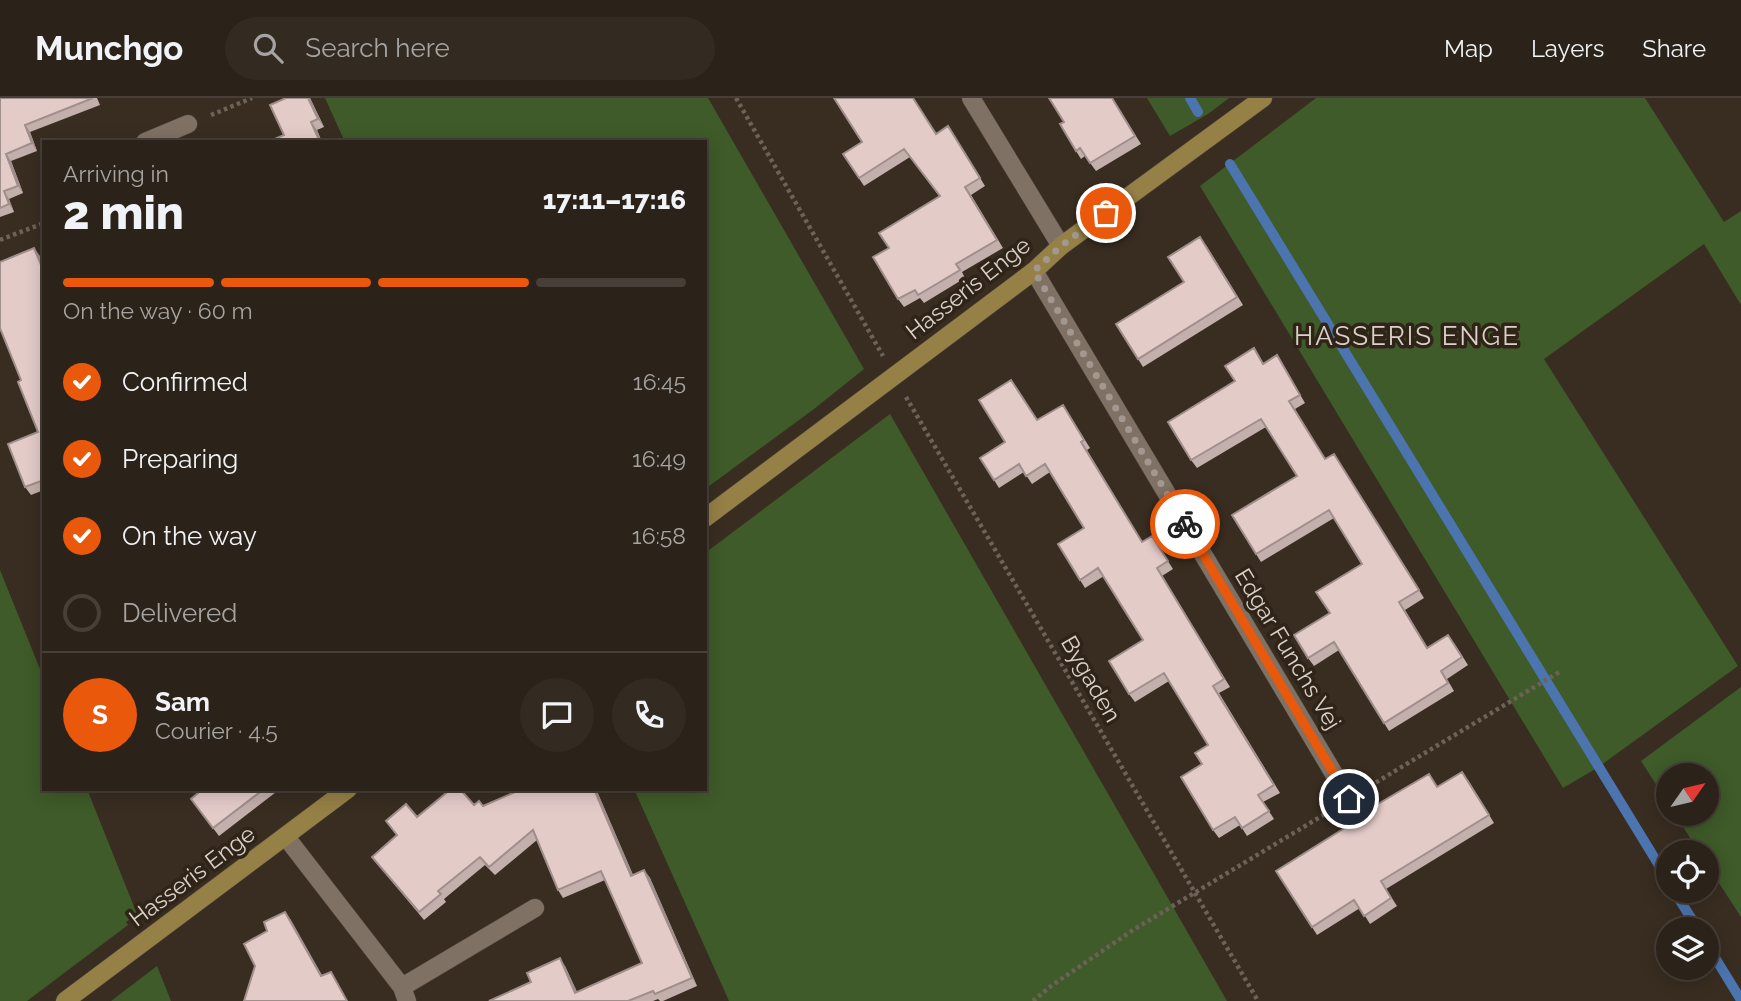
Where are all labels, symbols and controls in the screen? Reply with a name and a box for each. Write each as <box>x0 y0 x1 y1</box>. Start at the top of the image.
search box <box>225 17 715 80</box>
text: Munchgo <box>35 29 183 68</box>
icon: search <box>249 29 287 67</box>
text: Search here <box>305 33 450 63</box>
text: Map <box>1444 34 1493 63</box>
text: Layers <box>1531 34 1604 63</box>
text: Share <box>1642 34 1706 63</box>
text: Arriving in <box>63 160 169 187</box>
pin <box>1076 183 1136 243</box>
text: 17:11–17:16 <box>543 185 686 215</box>
text: 2 min <box>63 186 184 240</box>
icon: bag <box>1087 194 1125 232</box>
street label: Hasseris Enge <box>900 231 1035 344</box>
text: On the way · 60 m <box>63 297 253 324</box>
district label: HASSERIS ENGE <box>1294 321 1520 351</box>
icon: check <box>63 363 101 401</box>
text: Confirmed <box>122 367 248 397</box>
text: 16:45 <box>633 368 686 395</box>
icon: check <box>63 440 101 478</box>
text: Preparing <box>122 444 238 474</box>
text: 16:49 <box>632 445 686 472</box>
courier <box>1150 489 1220 559</box>
icon: bike <box>1166 505 1204 543</box>
icon: check <box>63 517 101 555</box>
text: On the way <box>122 521 257 551</box>
text: 16:58 <box>632 522 686 549</box>
street label: Edgar Funchs Vej <box>1230 563 1347 734</box>
text: Delivered <box>122 598 237 628</box>
street label: Bygaden <box>1056 631 1127 727</box>
button: chat <box>520 678 594 752</box>
button: phone <box>612 678 686 752</box>
text: Sam <box>155 687 210 717</box>
text: S <box>92 700 108 730</box>
text: Courier · 4.5 <box>155 717 278 744</box>
north arrow <box>1656 763 1718 826</box>
map controls <box>1656 763 1719 980</box>
pin <box>1319 769 1379 829</box>
icon: home <box>1330 780 1368 818</box>
street label: Hasseris Enge <box>124 820 260 932</box>
button: locate <box>1656 840 1719 903</box>
button: layers <box>1656 917 1719 980</box>

